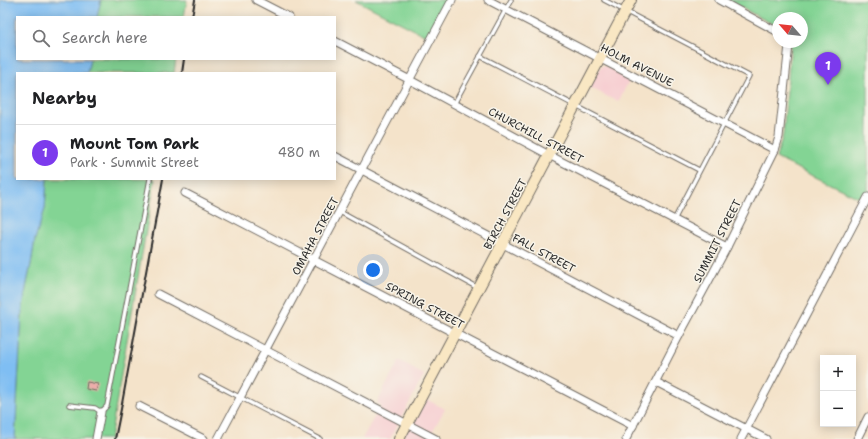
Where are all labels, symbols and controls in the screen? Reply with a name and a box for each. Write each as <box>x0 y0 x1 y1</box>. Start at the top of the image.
north arrow <box>772 12 808 48</box>
search box <box>16 16 336 60</box>
icon: search <box>30 27 52 49</box>
text: Search here <box>62 28 148 48</box>
street label: HOLM AVENUE <box>598 41 676 90</box>
pin: 1 <box>815 52 841 85</box>
text: Nearby <box>32 87 97 109</box>
street label: CHURCHILL STREET <box>486 104 586 167</box>
text: Mount Tom Park <box>70 134 199 154</box>
text: 1 <box>42 144 48 161</box>
text: 480 m <box>278 144 320 161</box>
text: Park · Summit Street <box>70 154 199 171</box>
street label: BIRCH STREET <box>480 176 531 252</box>
street label: OMAHA STREET <box>289 194 342 278</box>
street label: SUMMIT STREET <box>690 197 745 285</box>
street label: FALL STREET <box>510 231 578 276</box>
your location <box>363 260 383 280</box>
street label: SPRING STREET <box>383 278 467 333</box>
map controls <box>820 355 856 427</box>
button: + <box>820 355 856 391</box>
button: − <box>820 391 856 427</box>

